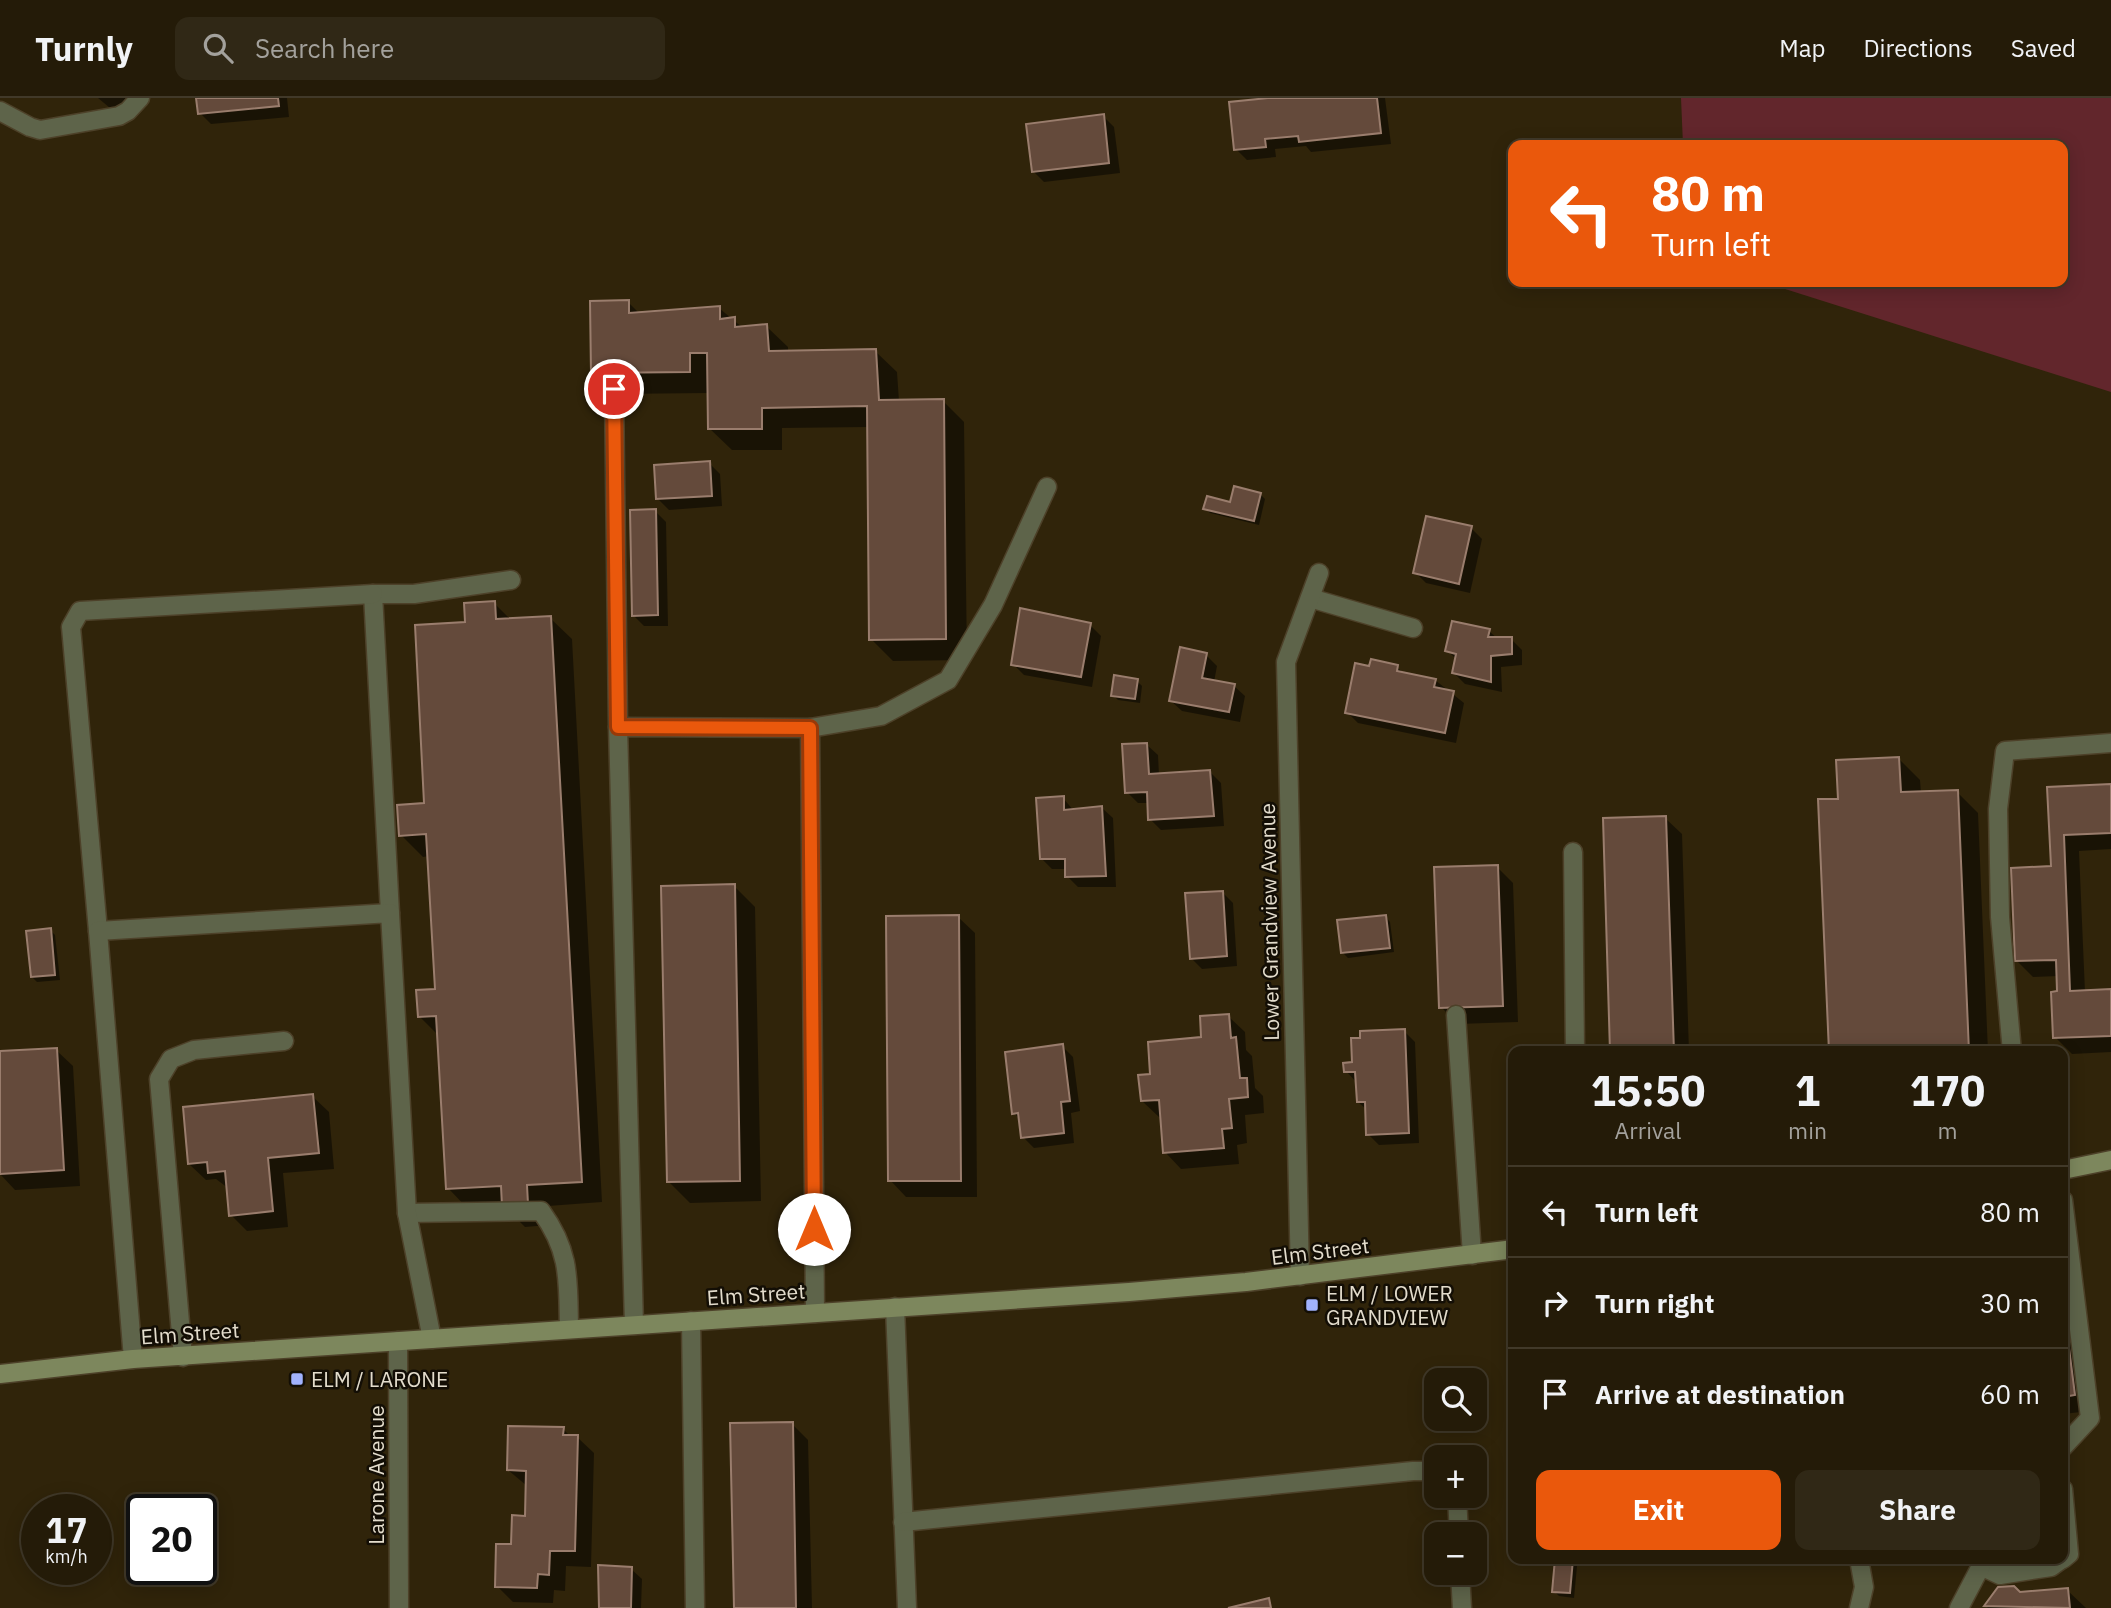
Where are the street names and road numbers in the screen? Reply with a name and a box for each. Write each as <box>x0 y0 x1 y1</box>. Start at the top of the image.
street label: Lower Grandview Avenue <box>1253 803 1285 1041</box>
street label: Elm Street <box>1269 1231 1371 1271</box>
street label: Elm Street <box>706 1277 806 1311</box>
street label: Elm Street <box>140 1316 240 1350</box>
street label: Larone Avenue <box>362 1405 390 1545</box>

